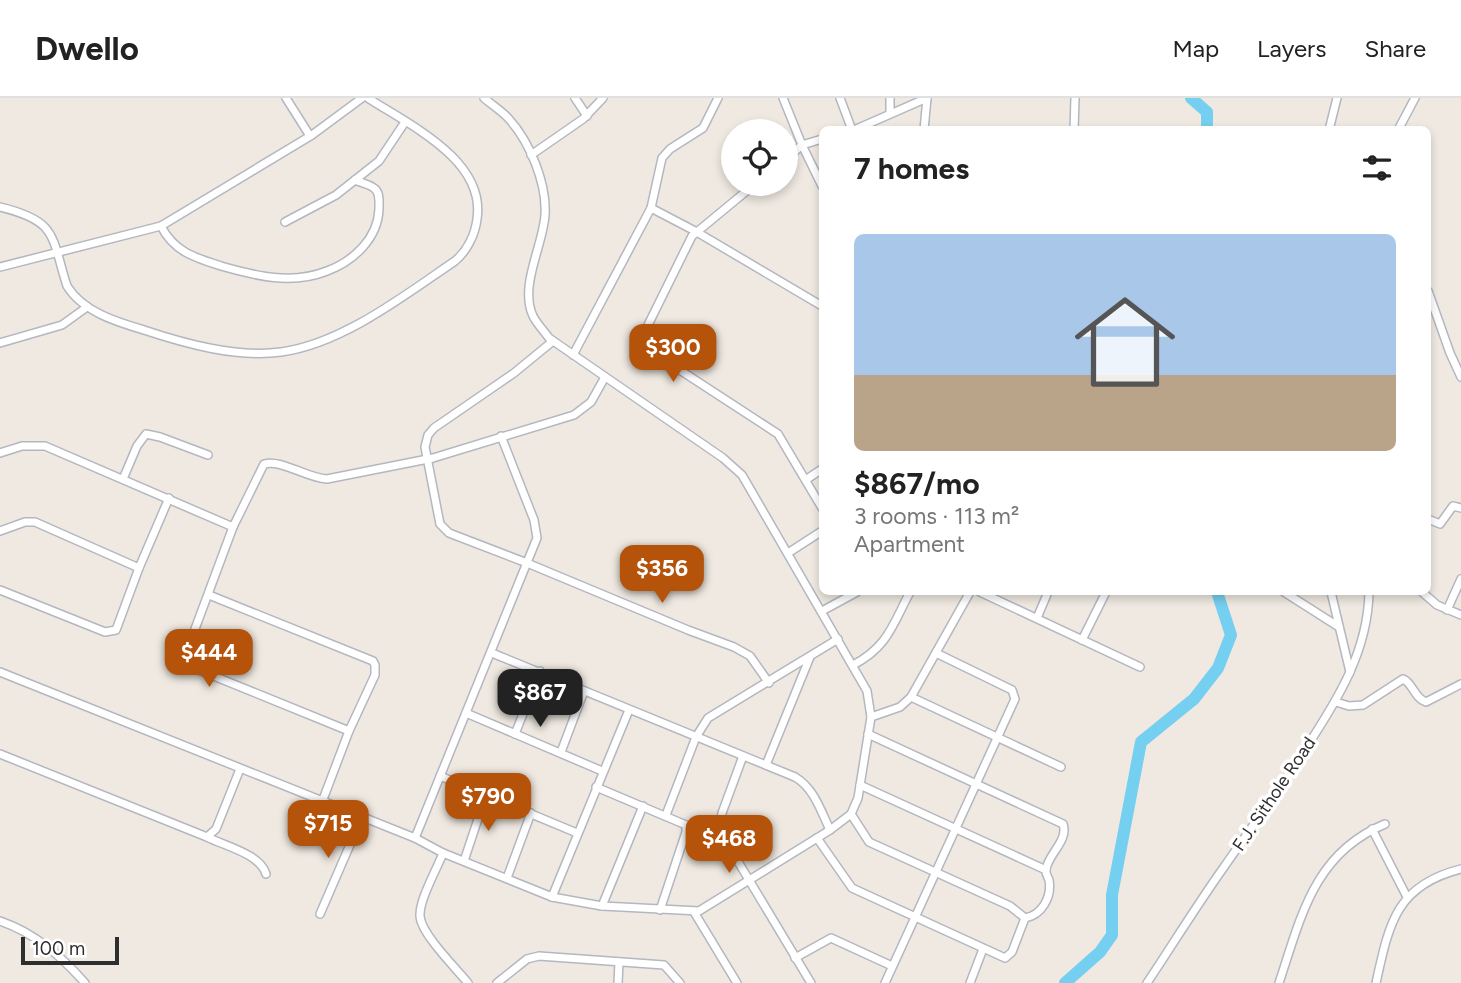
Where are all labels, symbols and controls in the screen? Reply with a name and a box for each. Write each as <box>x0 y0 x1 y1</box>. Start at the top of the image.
text: Dwello <box>35 29 139 68</box>
text: Map <box>1172 34 1219 63</box>
text: Layers <box>1257 34 1326 63</box>
text: Share <box>1364 34 1426 63</box>
map controls <box>721 119 798 196</box>
button: locate <box>721 119 798 196</box>
icon: filters <box>1358 149 1396 187</box>
text: 7 homes <box>854 150 969 187</box>
icon: home <box>1062 279 1188 405</box>
pin: $300 <box>632 324 714 384</box>
text: $300 <box>645 333 701 361</box>
text: $867/mo <box>854 465 980 502</box>
text: 3 rooms · 113 m² <box>854 502 1019 530</box>
text: Apartment <box>854 530 965 558</box>
pin: $356 <box>621 546 703 605</box>
text: $356 <box>636 554 688 582</box>
pin: $444 <box>168 630 250 689</box>
text: $444 <box>181 638 237 666</box>
pin: $867 <box>499 670 581 729</box>
text: $867 <box>514 678 566 706</box>
street label: F.J. Sithole Road <box>1228 733 1320 855</box>
pin: $790 <box>447 774 529 833</box>
text: $790 <box>461 782 515 810</box>
pin: $715 <box>287 800 369 860</box>
text: $715 <box>304 809 352 837</box>
pin: $468 <box>688 816 770 875</box>
text: $468 <box>702 824 756 852</box>
scale bar <box>21 934 119 966</box>
text: 100 m <box>32 937 85 960</box>

